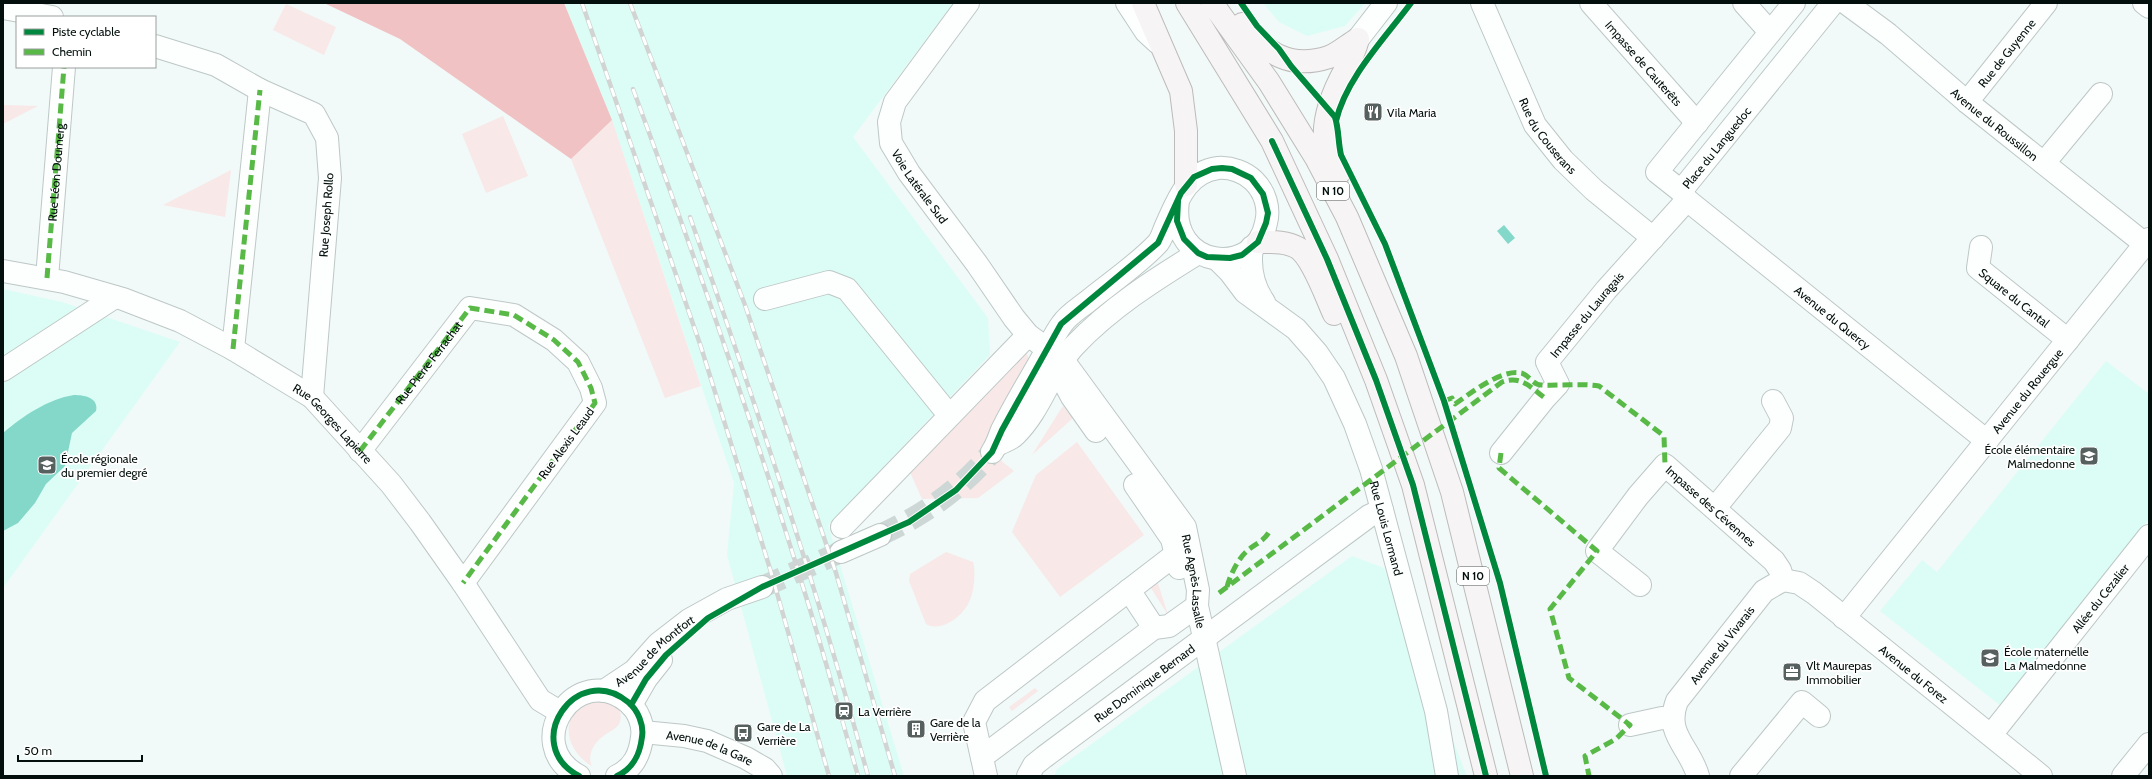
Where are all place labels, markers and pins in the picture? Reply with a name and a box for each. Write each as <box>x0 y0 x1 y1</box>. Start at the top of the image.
restaurant icon: Vila Maria <box>1362 101 1384 123</box>
place label: Vila Maria <box>1387 105 1436 120</box>
place label: École élémentaire Malmedonne <box>1984 442 2075 471</box>
school or university icon: École élémentaire Malmedonne <box>2078 445 2100 467</box>
place label: École régionale du premier degré <box>61 451 147 480</box>
school or university icon: École régionale du premier degré <box>36 454 58 476</box>
place label: École maternelle La Malmedonne <box>2004 644 2089 673</box>
school or university icon: École maternelle La Malmedonne <box>1979 647 2001 669</box>
place label: Vlt Maurepas Immobilier <box>1806 658 1872 687</box>
office icon: Vlt Maurepas Immobilier <box>1781 661 1803 683</box>
station icon: La Verrière <box>833 700 855 722</box>
place label: La Verrière <box>858 704 911 719</box>
place label: Gare de la Verrière <box>930 715 981 744</box>
building icon: Gare de la Verrière <box>905 718 927 740</box>
place label: Gare de La Verrière <box>757 719 811 748</box>
bus stop icon: Gare de La Verrière <box>732 722 754 744</box>

